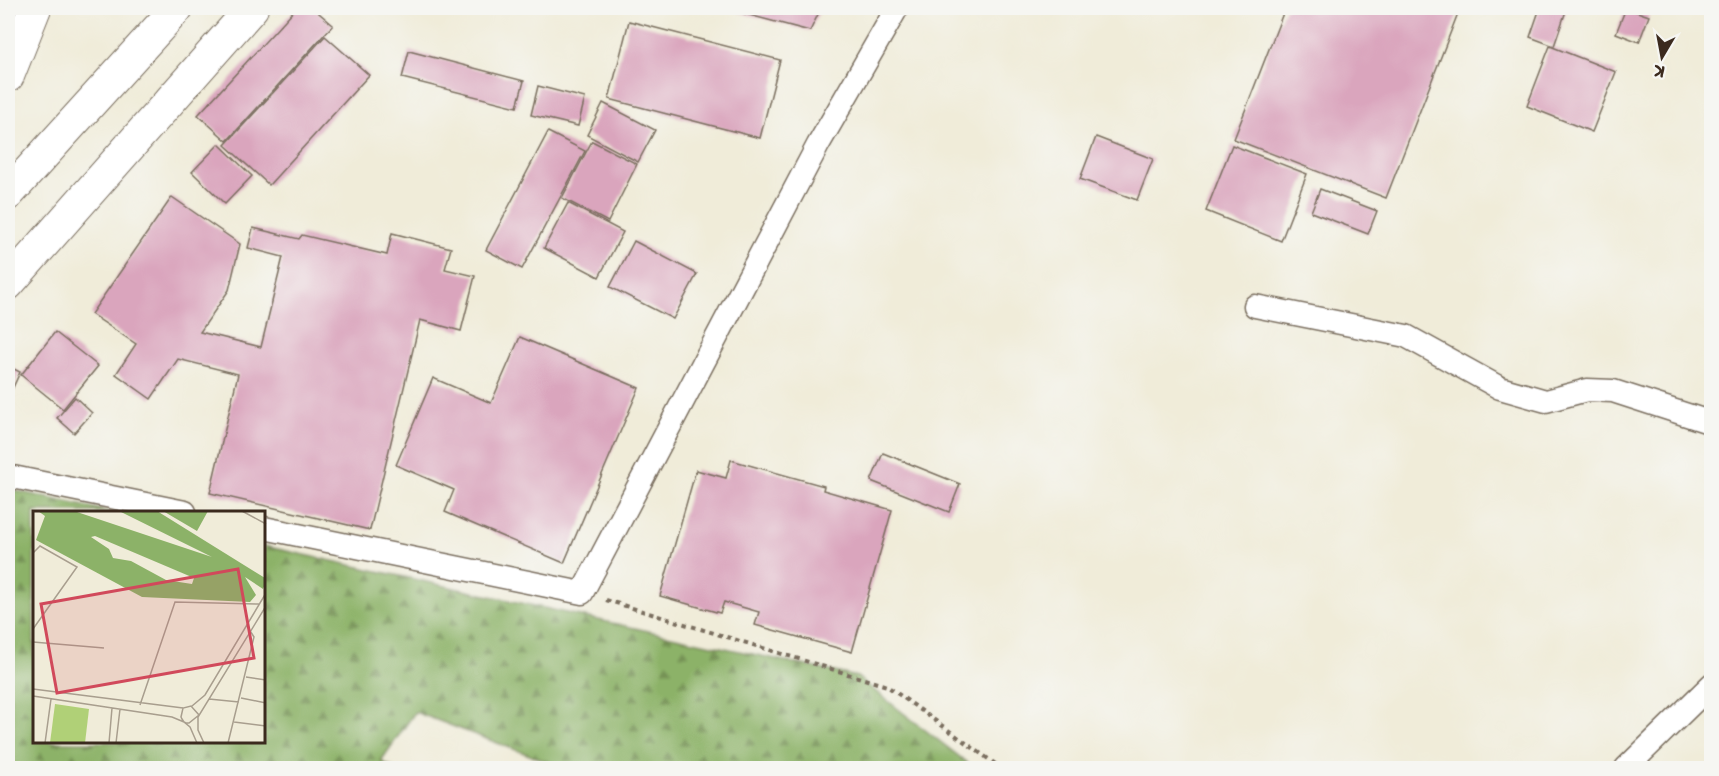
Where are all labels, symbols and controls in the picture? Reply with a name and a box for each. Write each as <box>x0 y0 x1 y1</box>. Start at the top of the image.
north arrow <box>1632 27 1692 87</box>
text: K <box>1652 60 1667 83</box>
inset map <box>33 511 266 743</box>

